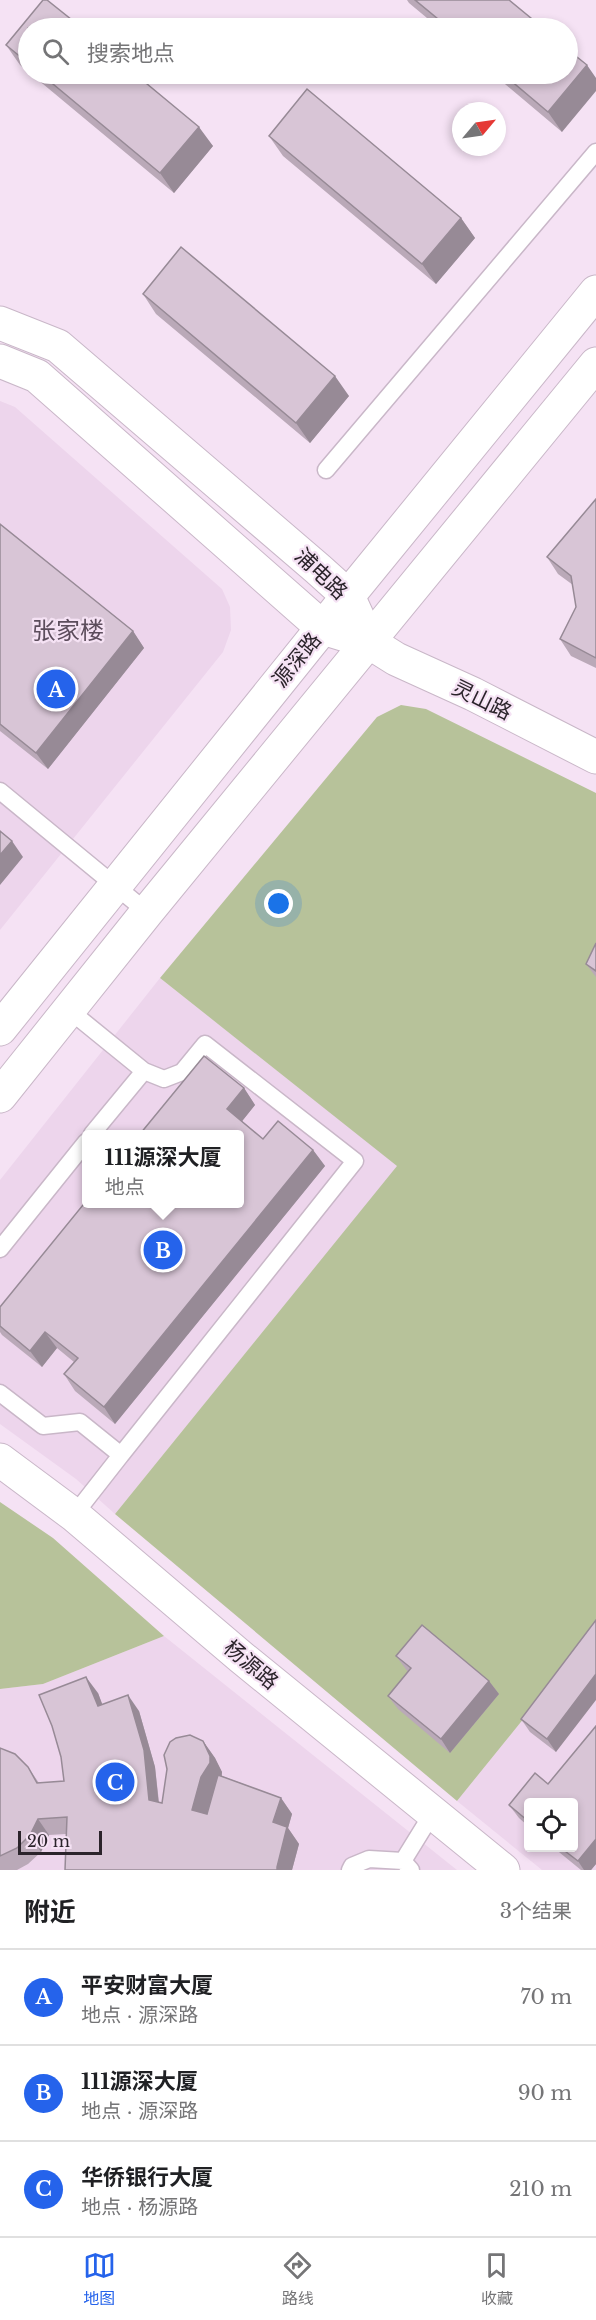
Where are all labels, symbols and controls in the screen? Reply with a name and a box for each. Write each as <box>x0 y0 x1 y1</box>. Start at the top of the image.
search box <box>18 18 578 84</box>
icon: search <box>39 35 72 68</box>
text: 搜索地点 <box>87 40 175 67</box>
north arrow <box>452 102 506 156</box>
street label: 浦电路 <box>289 543 353 605</box>
district label: 张家楼 <box>32 616 104 645</box>
street label: 源深路 <box>267 627 327 693</box>
pin: A <box>36 666 76 712</box>
street label: 灵山路 <box>448 675 516 725</box>
your location <box>264 889 293 918</box>
popup <box>82 1130 244 1208</box>
text: 111源深大厦 <box>105 1144 221 1171</box>
text: 地点 <box>105 1175 145 1199</box>
pin: B <box>144 1228 182 1272</box>
street label: 杨源路 <box>219 1635 283 1695</box>
pin: C <box>96 1760 134 1804</box>
map controls <box>524 1798 578 1852</box>
button: locate <box>524 1798 578 1852</box>
scale bar <box>18 1828 102 1856</box>
text: 20 m <box>27 1831 70 1851</box>
text: 附近 <box>24 1896 76 1928</box>
text: 3个结果 <box>500 1899 572 1923</box>
text: 平安财富大厦 <box>81 1972 213 1999</box>
text: A <box>35 1985 52 2009</box>
text: 70 m <box>520 1985 572 2009</box>
text: 地点 · 源深路 <box>81 2003 198 2027</box>
text: 111源深大厦 <box>81 2068 198 2095</box>
text: B <box>36 2081 51 2105</box>
text: 90 m <box>518 2081 572 2105</box>
text: 地点 · 源深路 <box>81 2099 198 2123</box>
text: 华侨银行大厦 <box>81 2164 213 2191</box>
text: C <box>35 2177 52 2201</box>
text: 210 m <box>509 2177 572 2201</box>
text: 地点 · 杨源路 <box>81 2195 198 2219</box>
tab: 地图 <box>83 2249 116 2309</box>
tab: 路线 <box>281 2249 314 2309</box>
tab: 收藏 <box>480 2249 513 2309</box>

